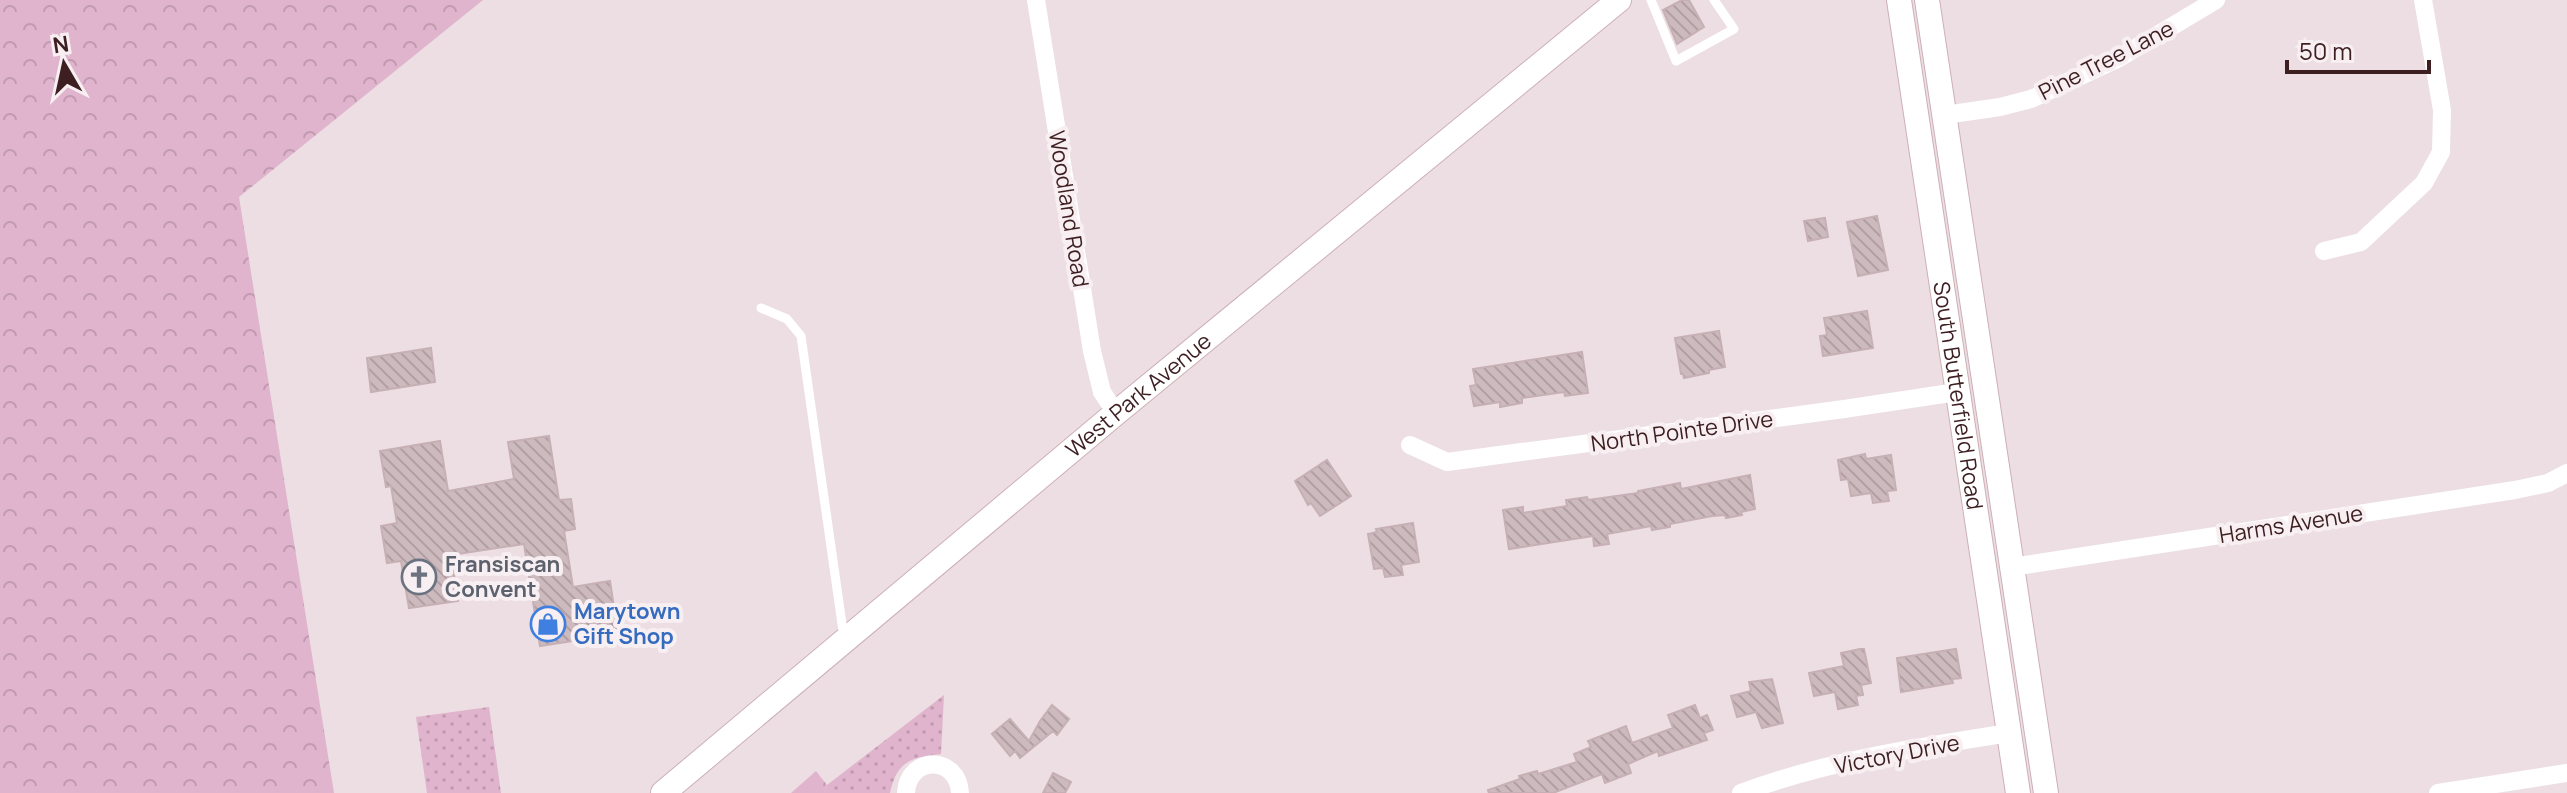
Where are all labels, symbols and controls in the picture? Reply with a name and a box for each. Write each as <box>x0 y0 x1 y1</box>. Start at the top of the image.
street label: Pine Tree Lane <box>2033 13 2179 107</box>
north arrow <box>24 24 104 104</box>
scale bar <box>2287 24 2429 74</box>
text: N <box>51 28 71 60</box>
text: 50 m <box>2299 34 2353 67</box>
street label: Woodland Road <box>1042 129 1096 289</box>
street label: South Butterfield Road <box>1926 279 1990 512</box>
street label: West Park Avenue <box>1059 326 1218 464</box>
street label: North Pointe Drive <box>1589 403 1775 459</box>
street label: Harms Avenue <box>2217 498 2365 550</box>
place label: Fransiscan Convent <box>445 549 560 604</box>
church icon: Fransiscan Convent <box>400 558 438 596</box>
place label: Marytown Gift Shop <box>574 596 681 651</box>
shop icon: Marytown Gift Shop <box>529 605 567 643</box>
street label: Victory Drive <box>1832 727 1962 781</box>

